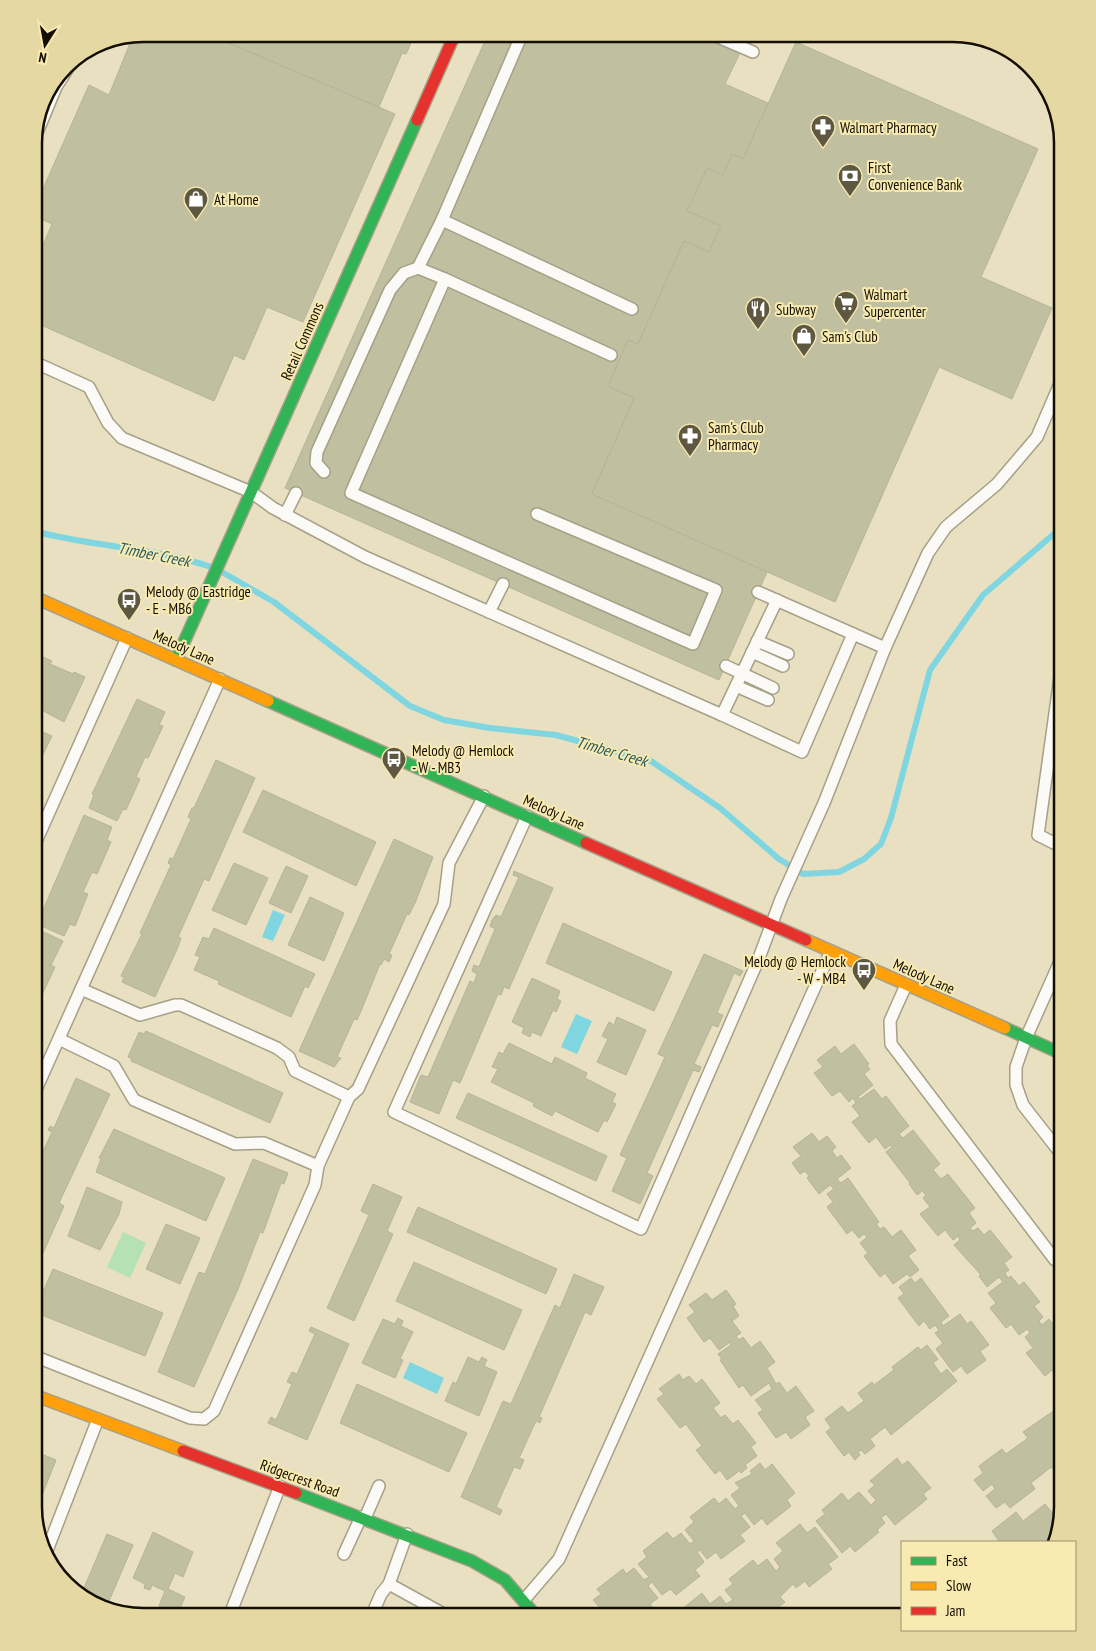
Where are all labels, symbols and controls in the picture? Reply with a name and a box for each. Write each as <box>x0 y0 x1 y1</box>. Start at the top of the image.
north arrow <box>20 20 70 70</box>
text: N <box>37 48 48 67</box>
pharmacy icon: Walmart Pharmacy <box>810 114 836 148</box>
place label: Walmart Pharmacy <box>840 118 937 137</box>
place label: First Convenience Bank <box>868 158 962 194</box>
bank icon: First Convenience Bank <box>837 163 863 197</box>
shop icon: At Home <box>183 186 209 220</box>
place label: At Home <box>214 190 259 209</box>
place label: Walmart Supercenter <box>864 285 927 321</box>
supermarket icon: Walmart Supercenter <box>833 290 859 324</box>
restaurant icon: Subway <box>745 296 771 330</box>
street label: Retail Commons <box>276 299 328 383</box>
place label: Subway <box>776 300 816 319</box>
shop icon: Sam's Club <box>791 323 817 357</box>
place label: Sam's Club <box>822 327 878 346</box>
place label: Sam's Club Pharmacy <box>708 418 764 454</box>
pharmacy icon: Sam's Club Pharmacy <box>677 423 703 457</box>
water label: Timber Creek <box>116 537 194 571</box>
place label: Melody @ Eastridge - E - MB6 <box>146 582 251 618</box>
bus stop icon: Melody @ Eastridge - E - MB6 <box>116 587 142 621</box>
street label: Melody Lane <box>150 625 218 669</box>
water label: Timber Creek <box>574 731 652 771</box>
place label: Melody @ Hemlock - W - MB3 <box>412 741 514 777</box>
bus stop icon: Melody @ Hemlock - W - MB3 <box>381 746 407 780</box>
street label: Melody Lane <box>520 790 588 834</box>
place label: Melody @ Hemlock - W - MB4 <box>744 952 846 988</box>
street label: Melody Lane <box>890 954 958 998</box>
bus stop icon: Melody @ Hemlock - W - MB4 <box>851 957 877 991</box>
street label: Ridgecrest Road <box>258 1455 342 1501</box>
legend <box>901 1541 1076 1631</box>
text: Fast <box>946 1551 967 1570</box>
text: Slow <box>946 1576 971 1595</box>
text: Jam <box>945 1601 965 1620</box>

